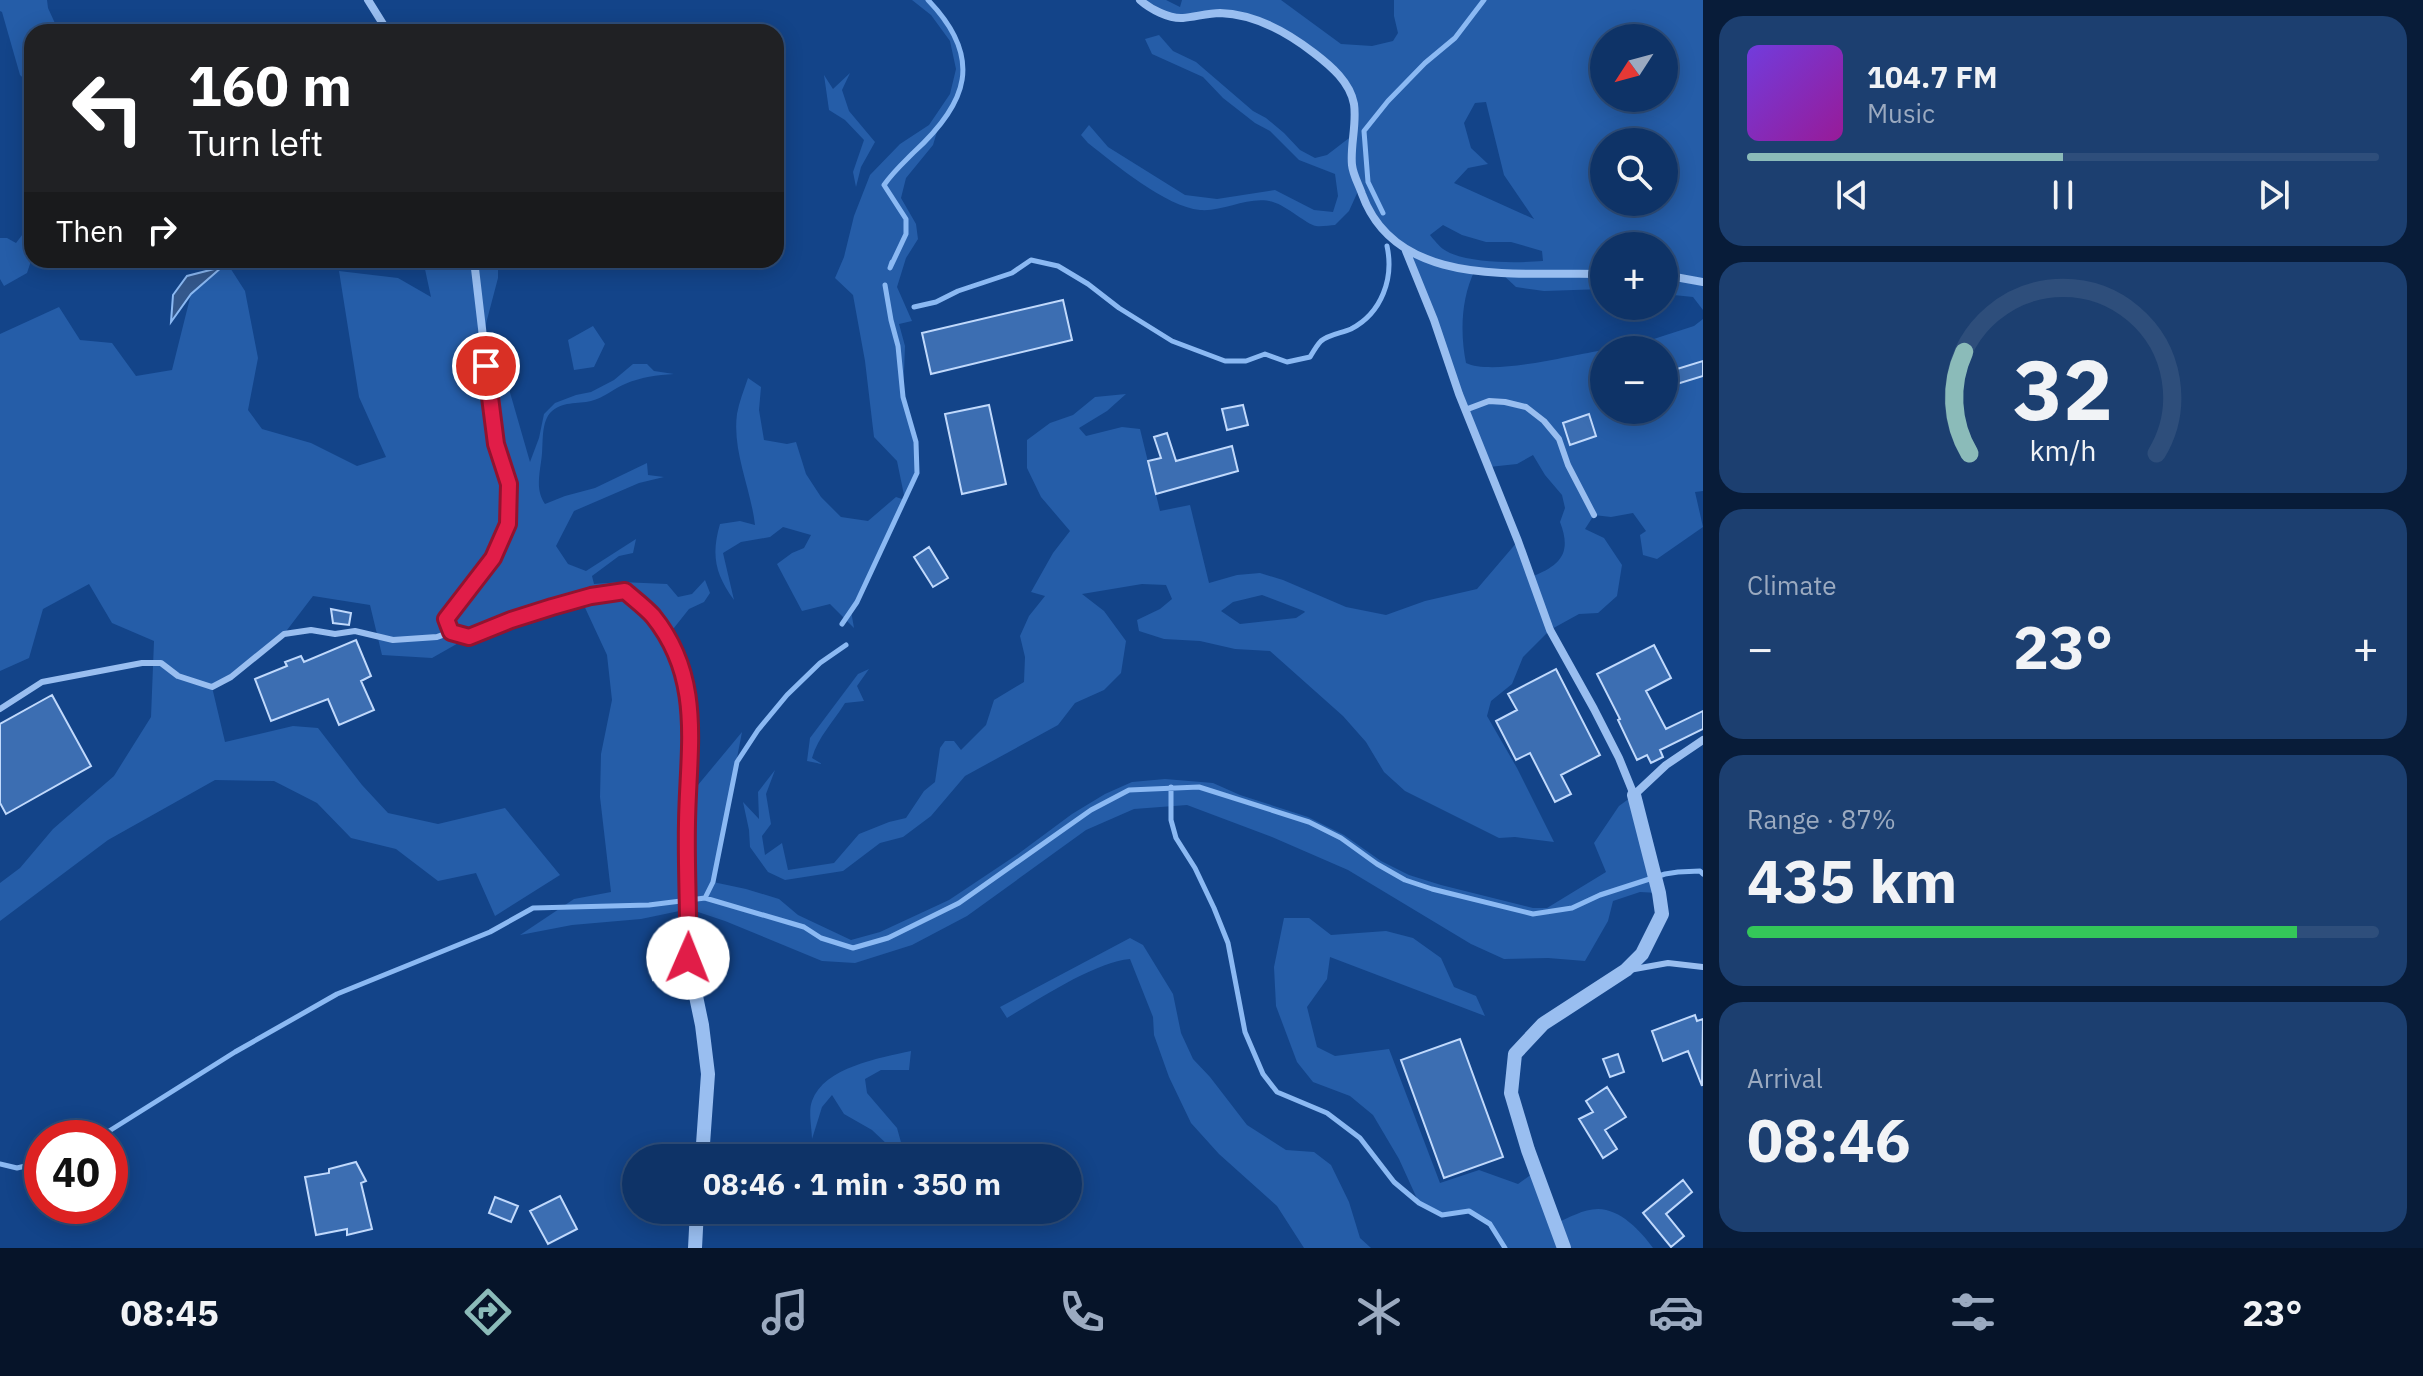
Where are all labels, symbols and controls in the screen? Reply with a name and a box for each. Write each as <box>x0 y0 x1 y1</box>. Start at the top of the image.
north arrow <box>1590 24 1678 112</box>
map controls <box>1590 24 1678 424</box>
text: 160 m <box>188 49 352 121</box>
icon: left <box>56 56 160 160</box>
text: 104.7 FM <box>1867 57 1998 96</box>
text: Music <box>1867 96 1935 130</box>
text: Turn left <box>188 119 323 166</box>
button: search <box>1590 128 1678 216</box>
icon: previous <box>1830 173 1874 217</box>
icon: pause <box>2041 173 2085 217</box>
icon: next <box>2252 173 2296 217</box>
icon: right <box>140 208 184 252</box>
text: Then <box>56 211 124 250</box>
button: + <box>1590 232 1678 320</box>
pin <box>452 332 520 400</box>
text: 32 <box>2013 334 2113 442</box>
button: − <box>1590 336 1678 424</box>
icon: arrive <box>464 344 508 388</box>
text: km/h <box>2029 432 2097 469</box>
text: Climate <box>1747 568 1837 602</box>
text: 23° <box>2013 607 2113 686</box>
text: − <box>1747 619 1773 676</box>
text: + <box>2353 619 2379 676</box>
text: Range · 87% <box>1747 802 1896 836</box>
text: 435 km <box>1747 841 1957 920</box>
position arrow <box>646 916 730 1000</box>
text: Arrival <box>1747 1061 1823 1095</box>
text: 08:46 <box>1747 1100 1911 1179</box>
speed limit sign: 40 <box>24 1120 128 1224</box>
text: 08:46 · 1 min · 350 m <box>703 1164 1001 1203</box>
icon: directions <box>460 1284 516 1340</box>
icon: music <box>757 1284 813 1340</box>
icon: phone <box>1054 1284 1110 1340</box>
icon: climate <box>1351 1284 1407 1340</box>
icon: car <box>1648 1284 1704 1340</box>
icon: filters <box>1945 1284 2001 1340</box>
text: 08:45 <box>121 1289 219 1336</box>
text: 23° <box>2242 1289 2302 1336</box>

